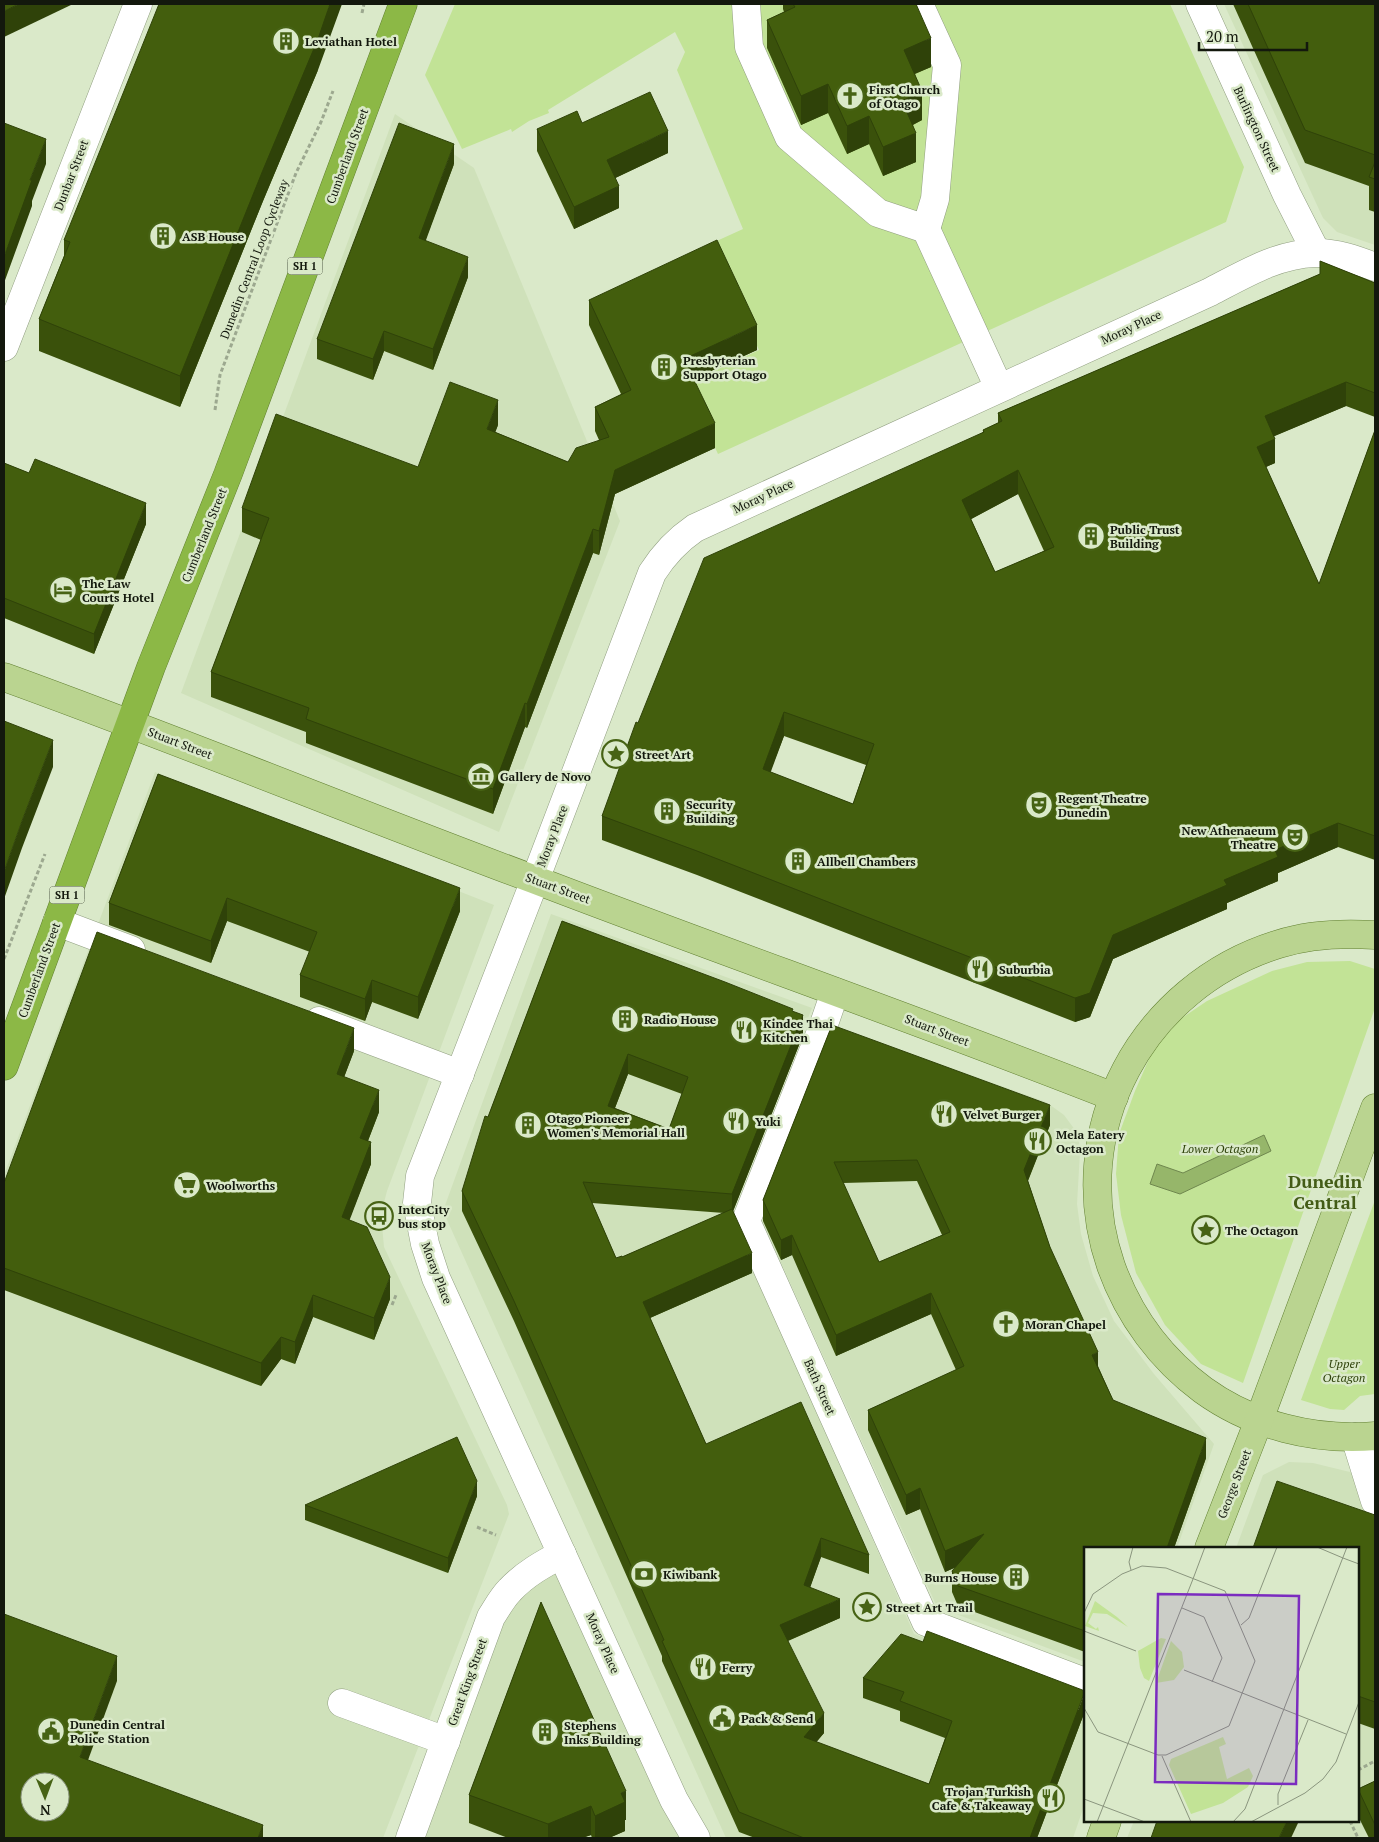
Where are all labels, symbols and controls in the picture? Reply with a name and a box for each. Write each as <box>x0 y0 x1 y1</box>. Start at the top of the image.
scale bar <box>1199 20 1306 52</box>
building icon: Leviathan Hotel <box>271 26 301 56</box>
text: 20 m <box>1206 26 1239 46</box>
place label: Leviathan Hotel <box>305 34 397 49</box>
church icon: First Church of Otago <box>835 81 865 111</box>
place label: First Church of Otago <box>869 82 940 111</box>
street label: Burlington Street <box>1231 84 1284 175</box>
street label: Cumberland Street <box>323 106 371 206</box>
street label: Dunbar Street <box>51 137 92 213</box>
street label: Dunedin Central Loop Cycleway <box>217 176 292 341</box>
building icon: ASB House <box>148 221 178 251</box>
place label: ASB House <box>182 229 245 244</box>
road number: SH 1 <box>288 258 322 274</box>
street label: Moray Place <box>1098 306 1164 348</box>
building icon: Presbyterian Support Otago <box>649 352 679 382</box>
place label: Presbyterian Support Otago <box>683 353 767 382</box>
street label: Moray Place <box>730 475 796 517</box>
street label: Cumberland Street <box>178 485 230 584</box>
building icon: Public Trust Building <box>1076 521 1106 551</box>
place label: Public Trust Building <box>1110 522 1180 551</box>
hotel icon: The Law Courts Hotel <box>48 575 78 605</box>
place label: The Law Courts Hotel <box>82 576 154 605</box>
street label: Stuart Street <box>146 724 215 762</box>
place icon: Street Art <box>601 739 631 769</box>
place label: Street Art <box>635 747 691 762</box>
museum icon: Gallery de Novo <box>466 761 496 791</box>
place label: Gallery de Novo <box>500 769 591 784</box>
theatre icon: Regent Theatre Dunedin <box>1024 790 1054 820</box>
place label: Regent Theatre Dunedin <box>1058 791 1147 820</box>
building icon: Security Building <box>652 796 682 826</box>
place label: Security Building <box>686 797 735 826</box>
street label: Moray Place <box>533 803 571 869</box>
theatre icon: New Athenaeum Theatre <box>1280 822 1310 852</box>
place label: New Athenaeum Theatre <box>1182 823 1277 852</box>
building icon: Allbell Chambers <box>783 846 813 876</box>
place label: Allbell Chambers <box>817 854 916 869</box>
street label: Stuart Street <box>524 869 593 907</box>
road number: SH 1 <box>50 886 84 904</box>
street label: Cumberland Street <box>15 920 63 1020</box>
restaurant icon: Suburbia <box>965 954 995 984</box>
place label: Suburbia <box>999 962 1051 977</box>
building icon: Radio House <box>610 1004 640 1034</box>
street label: Stuart Street <box>903 1011 972 1049</box>
place label: Radio House <box>644 1012 717 1027</box>
restaurant icon: Kindee Thai Kitchen <box>729 1015 759 1045</box>
place label: Kindee Thai Kitchen <box>763 1016 833 1045</box>
restaurant icon: Velvet Burger <box>929 1099 959 1129</box>
restaurant icon: Yuki <box>721 1106 751 1136</box>
place label: Velvet Burger <box>963 1107 1041 1122</box>
building icon: Otago Pioneer Women's Memorial Hall <box>513 1110 543 1140</box>
place label: Otago Pioneer Women's Memorial Hall <box>547 1111 685 1140</box>
place label: Yuki <box>755 1114 781 1129</box>
restaurant icon: Mela Eatery Octagon <box>1022 1126 1052 1156</box>
place label: Mela Eatery Octagon <box>1056 1127 1125 1156</box>
park label: Lower Octagon <box>1181 1141 1258 1156</box>
district label: Dunedin Central <box>1288 1169 1362 1214</box>
supermarket icon: Woolworths <box>172 1170 202 1200</box>
place label: Woolworths <box>206 1178 276 1193</box>
bus stop icon: InterCity bus stop <box>364 1201 394 1231</box>
place label: InterCity bus stop <box>397 1202 450 1231</box>
place icon: The Octagon <box>1191 1215 1221 1245</box>
place label: The Octagon <box>1225 1223 1298 1238</box>
street label: Moray Place <box>418 1240 456 1306</box>
church icon: Moran Chapel <box>991 1309 1021 1339</box>
place label: Moran Chapel <box>1025 1317 1106 1332</box>
park label: Upper Octagon <box>1323 1356 1365 1385</box>
street label: Bath Street <box>801 1357 839 1418</box>
street label: George Street <box>1214 1447 1254 1521</box>
inset map <box>1084 1547 1359 1822</box>
bank icon: Kiwibank <box>629 1559 659 1589</box>
building icon: Burns House <box>1001 1562 1031 1592</box>
place label: Kiwibank <box>663 1567 717 1582</box>
place label: Burns House <box>924 1570 998 1585</box>
place icon: Street Art Trail <box>852 1592 882 1622</box>
place label: Street Art Trail <box>886 1600 973 1615</box>
street label: Moray Place <box>583 1610 623 1676</box>
street label: Great King Street <box>444 1636 490 1728</box>
restaurant icon: Ferry <box>688 1652 718 1682</box>
place label: Ferry <box>722 1660 753 1675</box>
public building icon: Pack & Send <box>707 1703 737 1733</box>
place label: Pack & Send <box>741 1711 814 1726</box>
public building icon: Dunedin Central Police Station <box>36 1716 66 1746</box>
place label: Dunedin Central Police Station <box>70 1717 165 1746</box>
building icon: Stephens Inks Building <box>530 1717 560 1747</box>
place label: Stephens Inks Building <box>564 1718 641 1747</box>
north arrow <box>20 1772 70 1822</box>
restaurant icon: Trojan Turkish Cafe & Takeaway <box>1035 1783 1065 1813</box>
place label: Trojan Turkish Cafe & Takeaway <box>932 1784 1032 1813</box>
text: N <box>39 1801 51 1820</box>

